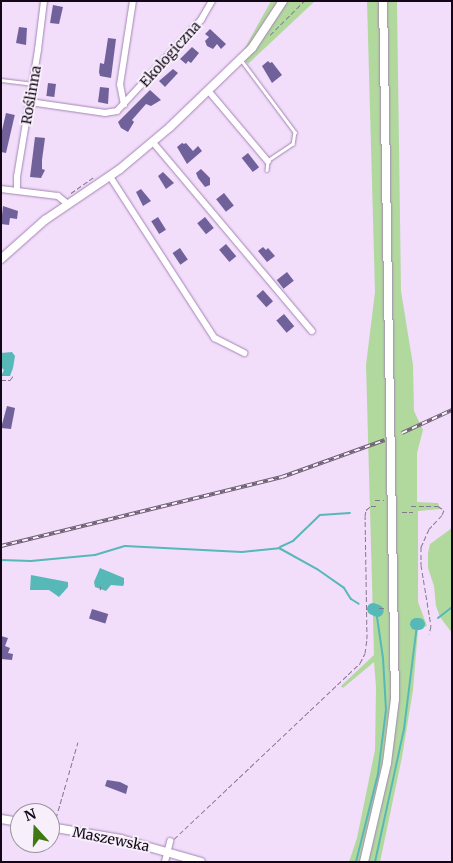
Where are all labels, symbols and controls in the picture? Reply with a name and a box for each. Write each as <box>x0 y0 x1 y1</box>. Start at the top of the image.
street label: Ekologiczna <box>136 18 204 90</box>
street label: Roślinna <box>18 64 44 126</box>
north arrow <box>10 803 60 853</box>
text: N <box>22 804 38 825</box>
street label: Maszewska <box>71 823 151 855</box>

